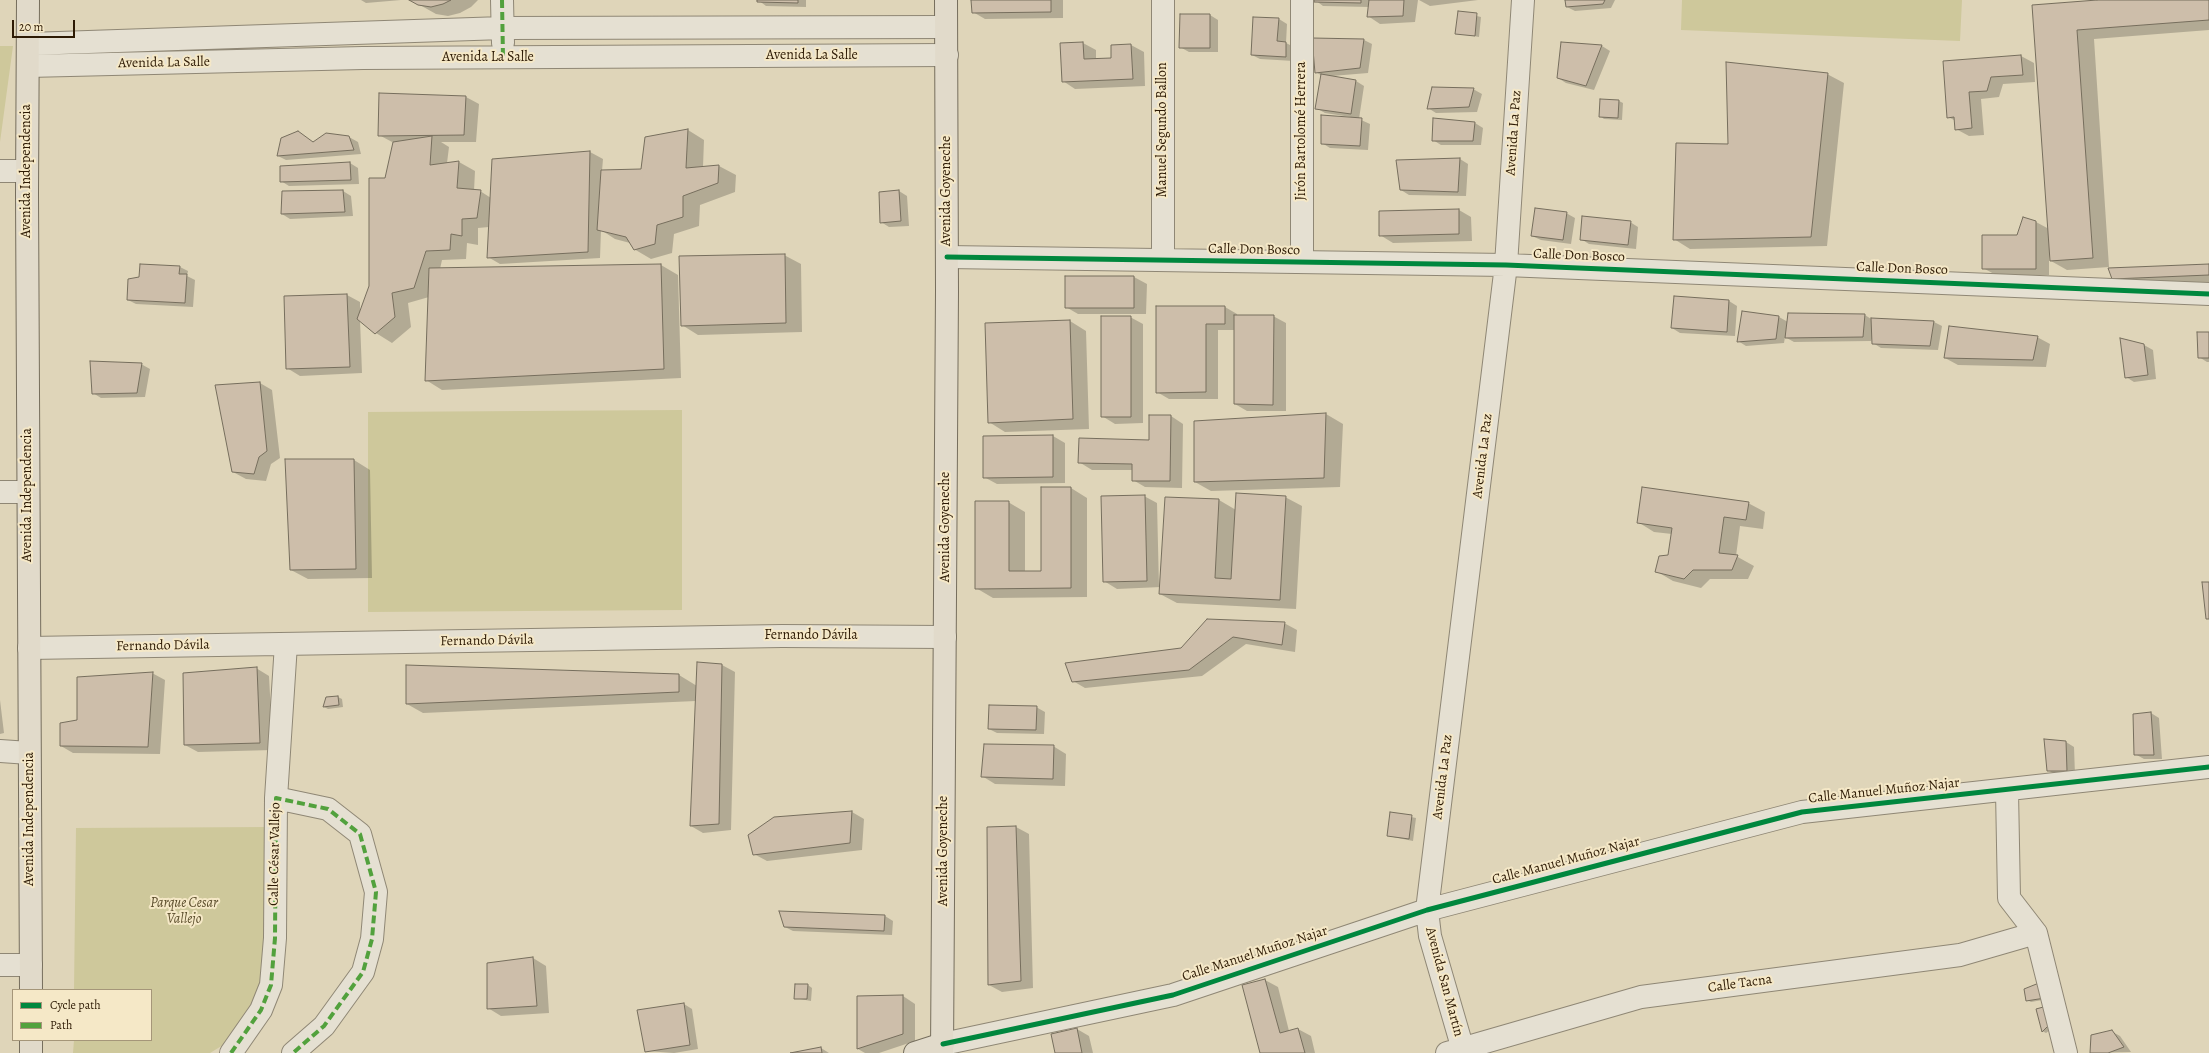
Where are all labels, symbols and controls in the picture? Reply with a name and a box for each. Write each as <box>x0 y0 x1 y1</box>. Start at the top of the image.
scale bar <box>14 12 77 38</box>
text: 20 m <box>19 19 43 35</box>
street label: Avenida La Salle <box>766 48 858 64</box>
street label: Avenida La Salle <box>442 50 534 66</box>
street label: Avenida La Salle <box>118 54 210 72</box>
street label: Manuel Segundo Ballon <box>1155 62 1171 198</box>
street label: Jirón Bartolomé Herrera <box>1294 62 1310 200</box>
street label: Avenida La Paz <box>1503 90 1525 176</box>
street label: Avenida Independencia <box>19 104 35 238</box>
street label: Avenida Goyeneche <box>939 136 955 246</box>
street label: Calle Don Bosco <box>1208 241 1300 259</box>
street label: Calle Don Bosco <box>1533 246 1625 266</box>
street label: Calle Don Bosco <box>1856 259 1948 279</box>
street label: Avenida La Paz <box>1469 413 1497 499</box>
street label: Avenida Independencia <box>20 428 36 562</box>
street label: Avenida Goyeneche <box>938 472 954 582</box>
street label: Fernando Dávila <box>764 628 858 644</box>
street label: Fernando Dávila <box>440 632 534 650</box>
street label: Fernando Dávila <box>116 637 210 655</box>
street label: Avenida La Paz <box>1429 734 1457 820</box>
street label: Avenida Independencia <box>22 752 38 886</box>
street label: Calle Manuel Muñoz Najar <box>1808 775 1960 807</box>
street label: Avenida Goyeneche <box>936 796 952 906</box>
street label: Calle César Vallejo <box>266 802 284 906</box>
street label: Calle Manuel Muñoz Najar <box>1490 833 1642 889</box>
park label: Parque Cesar Vallejo <box>150 896 218 928</box>
street label: Calle Manuel Muñoz Najar <box>1180 923 1330 985</box>
street label: Avenida San Martín <box>1421 925 1467 1039</box>
street label: Calle Tacna <box>1707 971 1773 997</box>
legend <box>12 989 152 1041</box>
text: Cycle path <box>50 997 101 1013</box>
text: Path <box>50 1017 72 1033</box>

